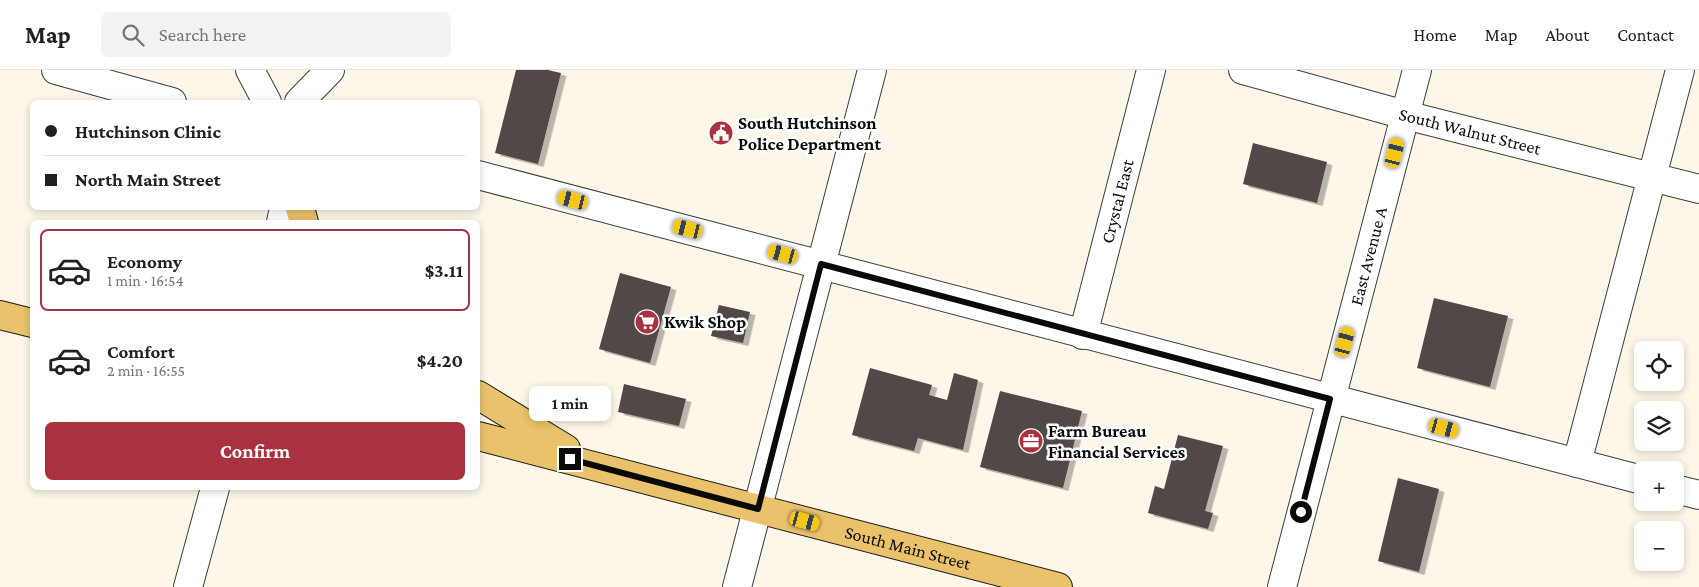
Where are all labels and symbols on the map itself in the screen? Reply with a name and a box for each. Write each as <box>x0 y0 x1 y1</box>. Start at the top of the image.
street label: South Walnut Street <box>1397 104 1544 159</box>
place label: South Hutchinson Police Department <box>738 113 881 154</box>
public building icon: South Hutchinson Police Department <box>708 120 734 146</box>
car <box>1384 137 1405 169</box>
street label: Crystal East <box>1097 156 1138 245</box>
car <box>556 189 589 211</box>
street label: East Avenue A <box>1346 204 1391 308</box>
car <box>671 218 704 240</box>
car <box>766 243 799 265</box>
supermarket icon: Kwik Shop <box>634 309 660 335</box>
place label: Kwik Shop <box>664 312 746 332</box>
car <box>1333 326 1356 358</box>
callout: 1 min <box>529 386 611 422</box>
car <box>1427 417 1460 439</box>
place label: Farm Bureau Financial Services <box>1048 421 1185 462</box>
office icon: Farm Bureau Financial Services <box>1018 428 1044 454</box>
route end <box>559 448 581 470</box>
route start <box>1290 501 1312 523</box>
car <box>788 510 821 532</box>
street label: South Main Street <box>843 522 974 574</box>

